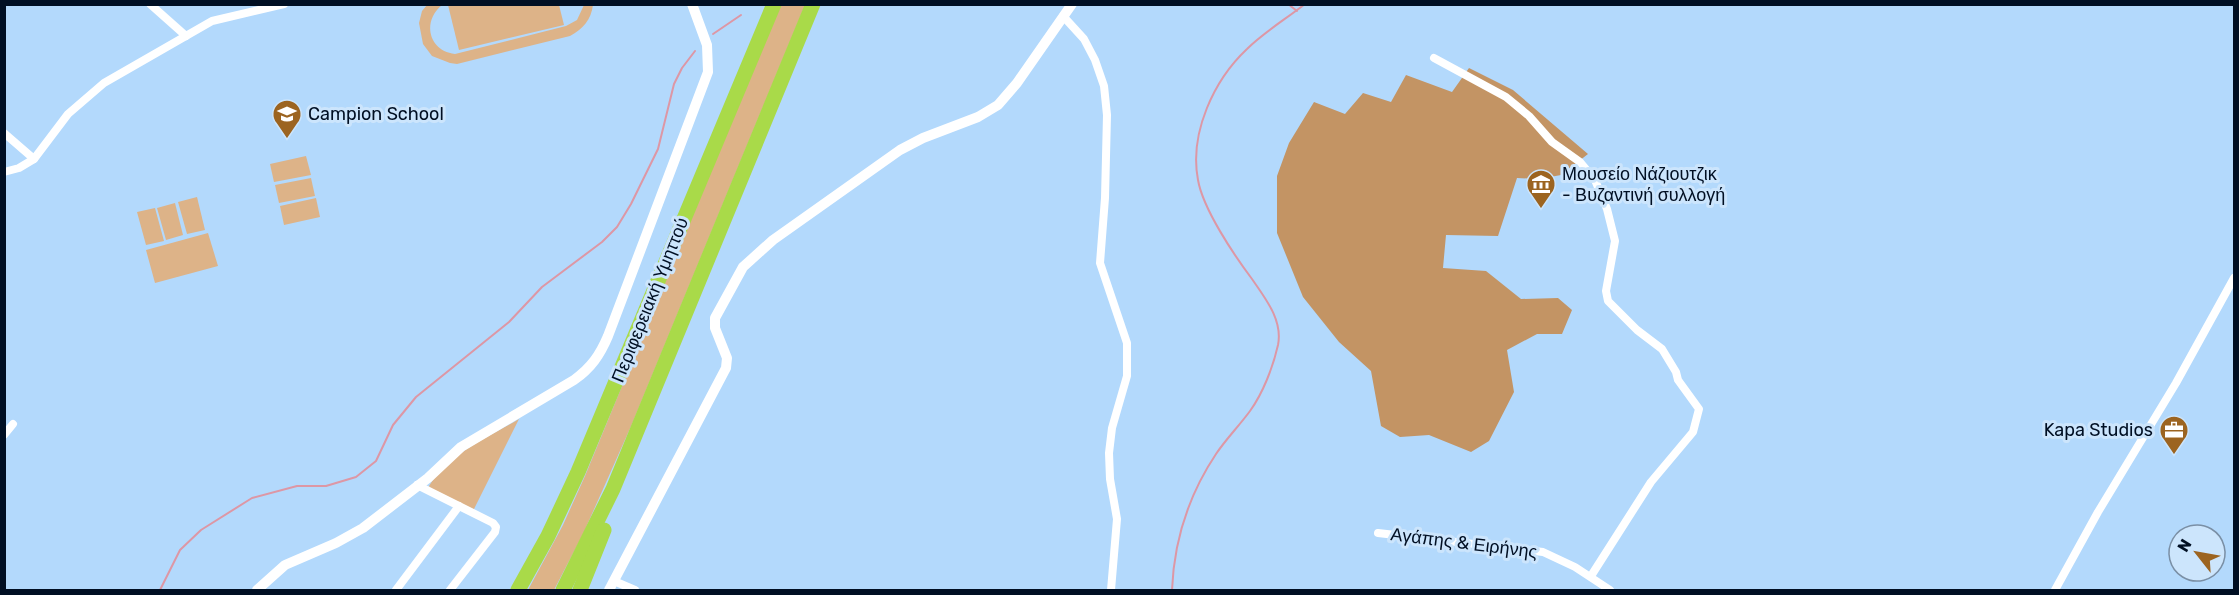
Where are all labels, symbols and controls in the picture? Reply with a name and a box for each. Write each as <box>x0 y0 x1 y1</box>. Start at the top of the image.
school or university icon: Campion School <box>271 98 303 140</box>
place label: Campion School <box>308 103 444 125</box>
place label: Μουσείο Νάζιουτζικ - Βυζαντινή συλλογή <box>1562 163 1725 206</box>
museum icon: Μουσείο Νάζιουτζικ - Βυζαντινή συλλογή <box>1525 168 1557 210</box>
street label: Περιφερειακή Υμηττού <box>607 214 693 386</box>
office icon: Kapa Studios <box>2158 414 2190 456</box>
place label: Kapa Studios <box>2044 419 2153 441</box>
street label: Αγάπης & Ειρήνης <box>1389 523 1539 563</box>
north arrow <box>2167 523 2227 583</box>
text: N <box>2173 536 2196 555</box>

